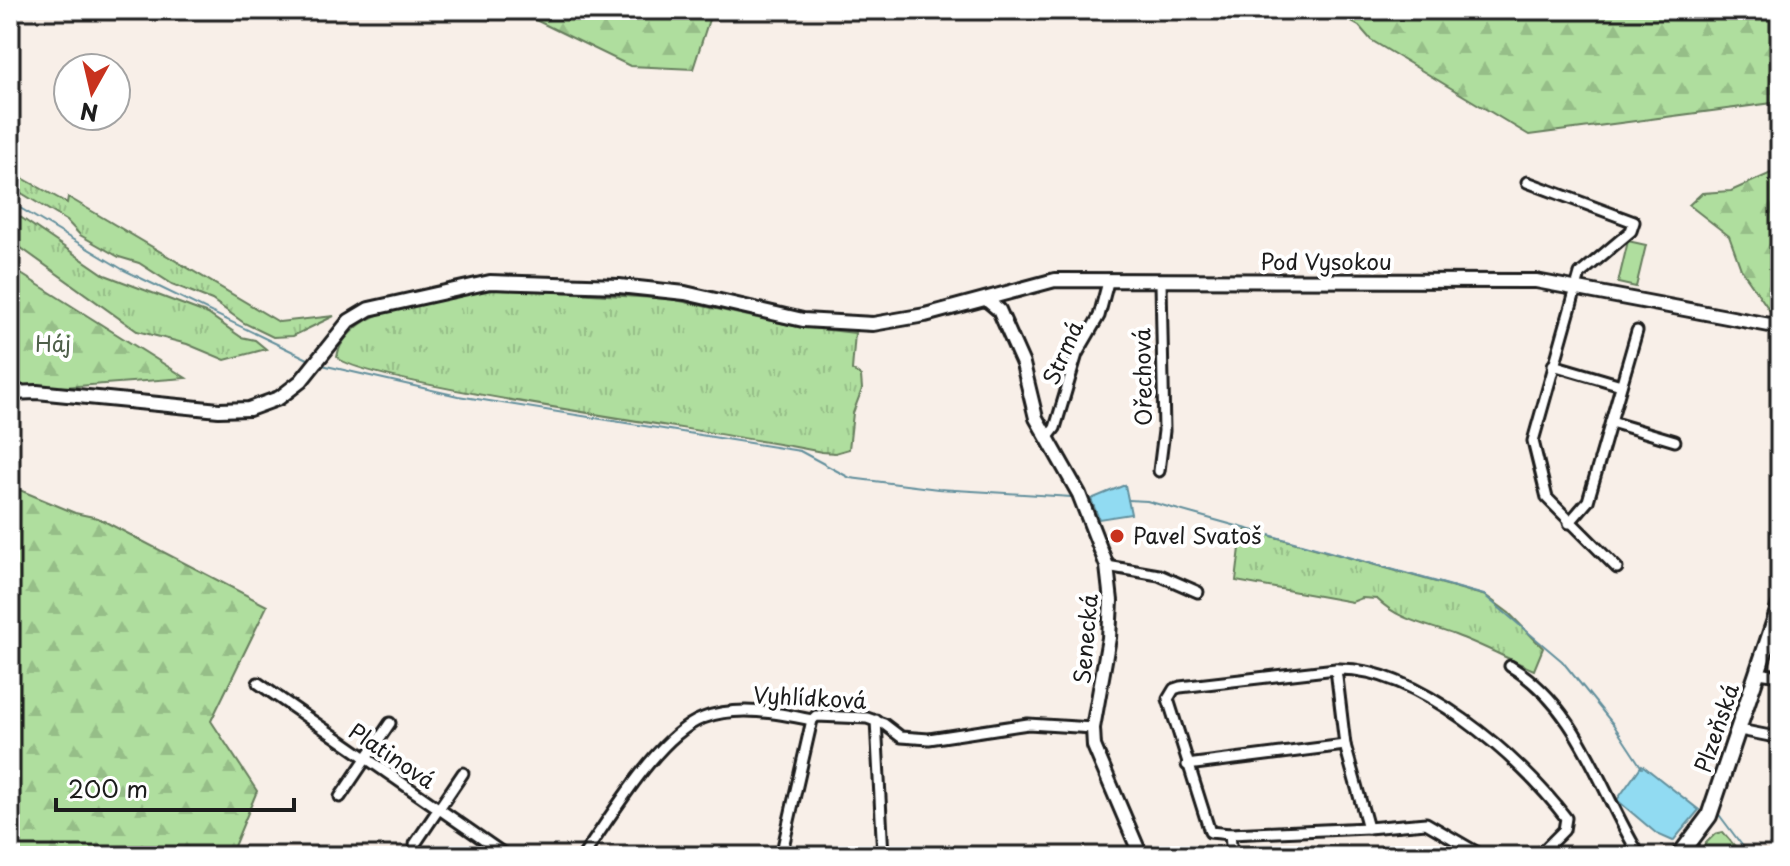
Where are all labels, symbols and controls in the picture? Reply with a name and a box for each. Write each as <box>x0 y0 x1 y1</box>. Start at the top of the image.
north arrow <box>52 52 132 132</box>
text: N <box>78 96 100 131</box>
street label: Pod Vysokou <box>1260 244 1392 277</box>
street label: Strmá <box>1033 315 1090 390</box>
park label: Háj <box>35 326 71 359</box>
street label: Ořechová <box>1124 327 1159 426</box>
place label: Pavel Svatoš <box>1133 518 1261 551</box>
marker: Pavel Svatoš <box>1108 527 1126 545</box>
street label: Senecká <box>1064 592 1105 685</box>
street label: Vyhlídková <box>753 677 868 716</box>
street label: Plzeňská <box>1685 678 1746 776</box>
street label: Platinová <box>343 714 443 796</box>
scale bar <box>56 762 294 812</box>
text: 200 m <box>68 770 148 806</box>

